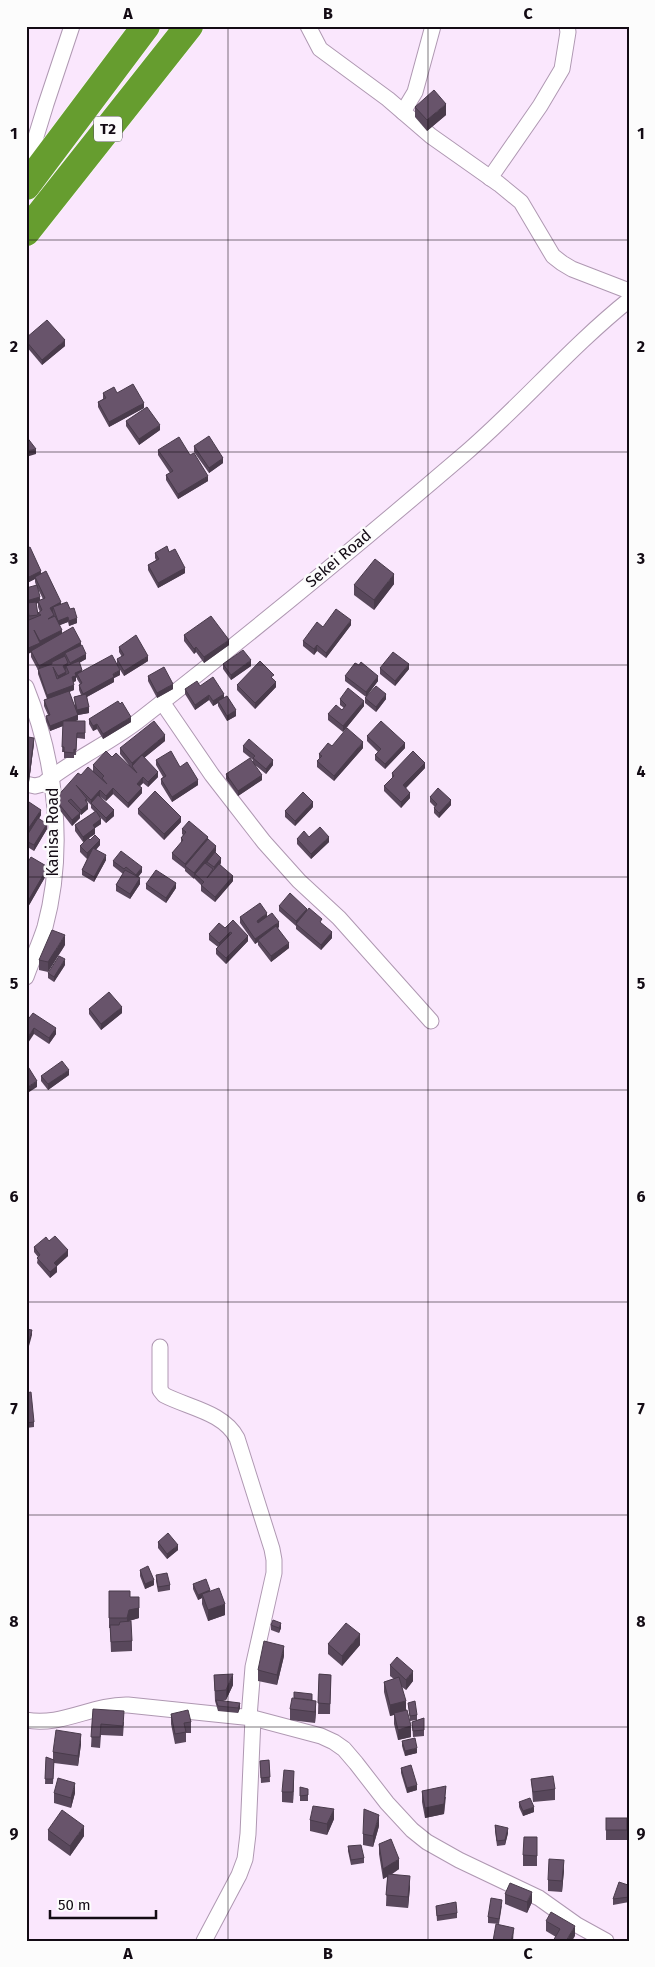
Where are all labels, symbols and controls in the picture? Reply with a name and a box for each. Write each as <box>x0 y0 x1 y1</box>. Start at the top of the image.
text: A <box>122 4 133 23</box>
text: B <box>323 4 333 23</box>
text: C <box>523 4 533 23</box>
road number: T2 <box>94 116 122 142</box>
text: 1 <box>10 124 18 143</box>
text: 1 <box>637 124 645 143</box>
text: 2 <box>10 337 18 356</box>
text: 2 <box>637 337 645 356</box>
street label: Sekei Road <box>302 525 375 591</box>
text: 3 <box>9 549 18 568</box>
text: 3 <box>636 549 645 568</box>
text: 4 <box>9 762 19 781</box>
text: 4 <box>636 762 646 781</box>
street label: Kanisa Road <box>43 787 62 877</box>
text: 5 <box>10 974 19 993</box>
text: 5 <box>637 974 646 993</box>
text: 6 <box>9 1187 19 1206</box>
text: 6 <box>636 1187 646 1206</box>
text: 7 <box>10 1399 18 1418</box>
text: 7 <box>637 1399 645 1418</box>
text: 8 <box>9 1612 19 1631</box>
text: 8 <box>636 1612 646 1631</box>
text: 9 <box>10 1824 19 1843</box>
text: 9 <box>637 1824 646 1843</box>
scale bar <box>50 1887 156 1919</box>
text: 50 m <box>58 1896 91 1914</box>
text: A <box>122 1944 133 1963</box>
text: B <box>323 1944 333 1963</box>
text: C <box>523 1944 533 1963</box>

